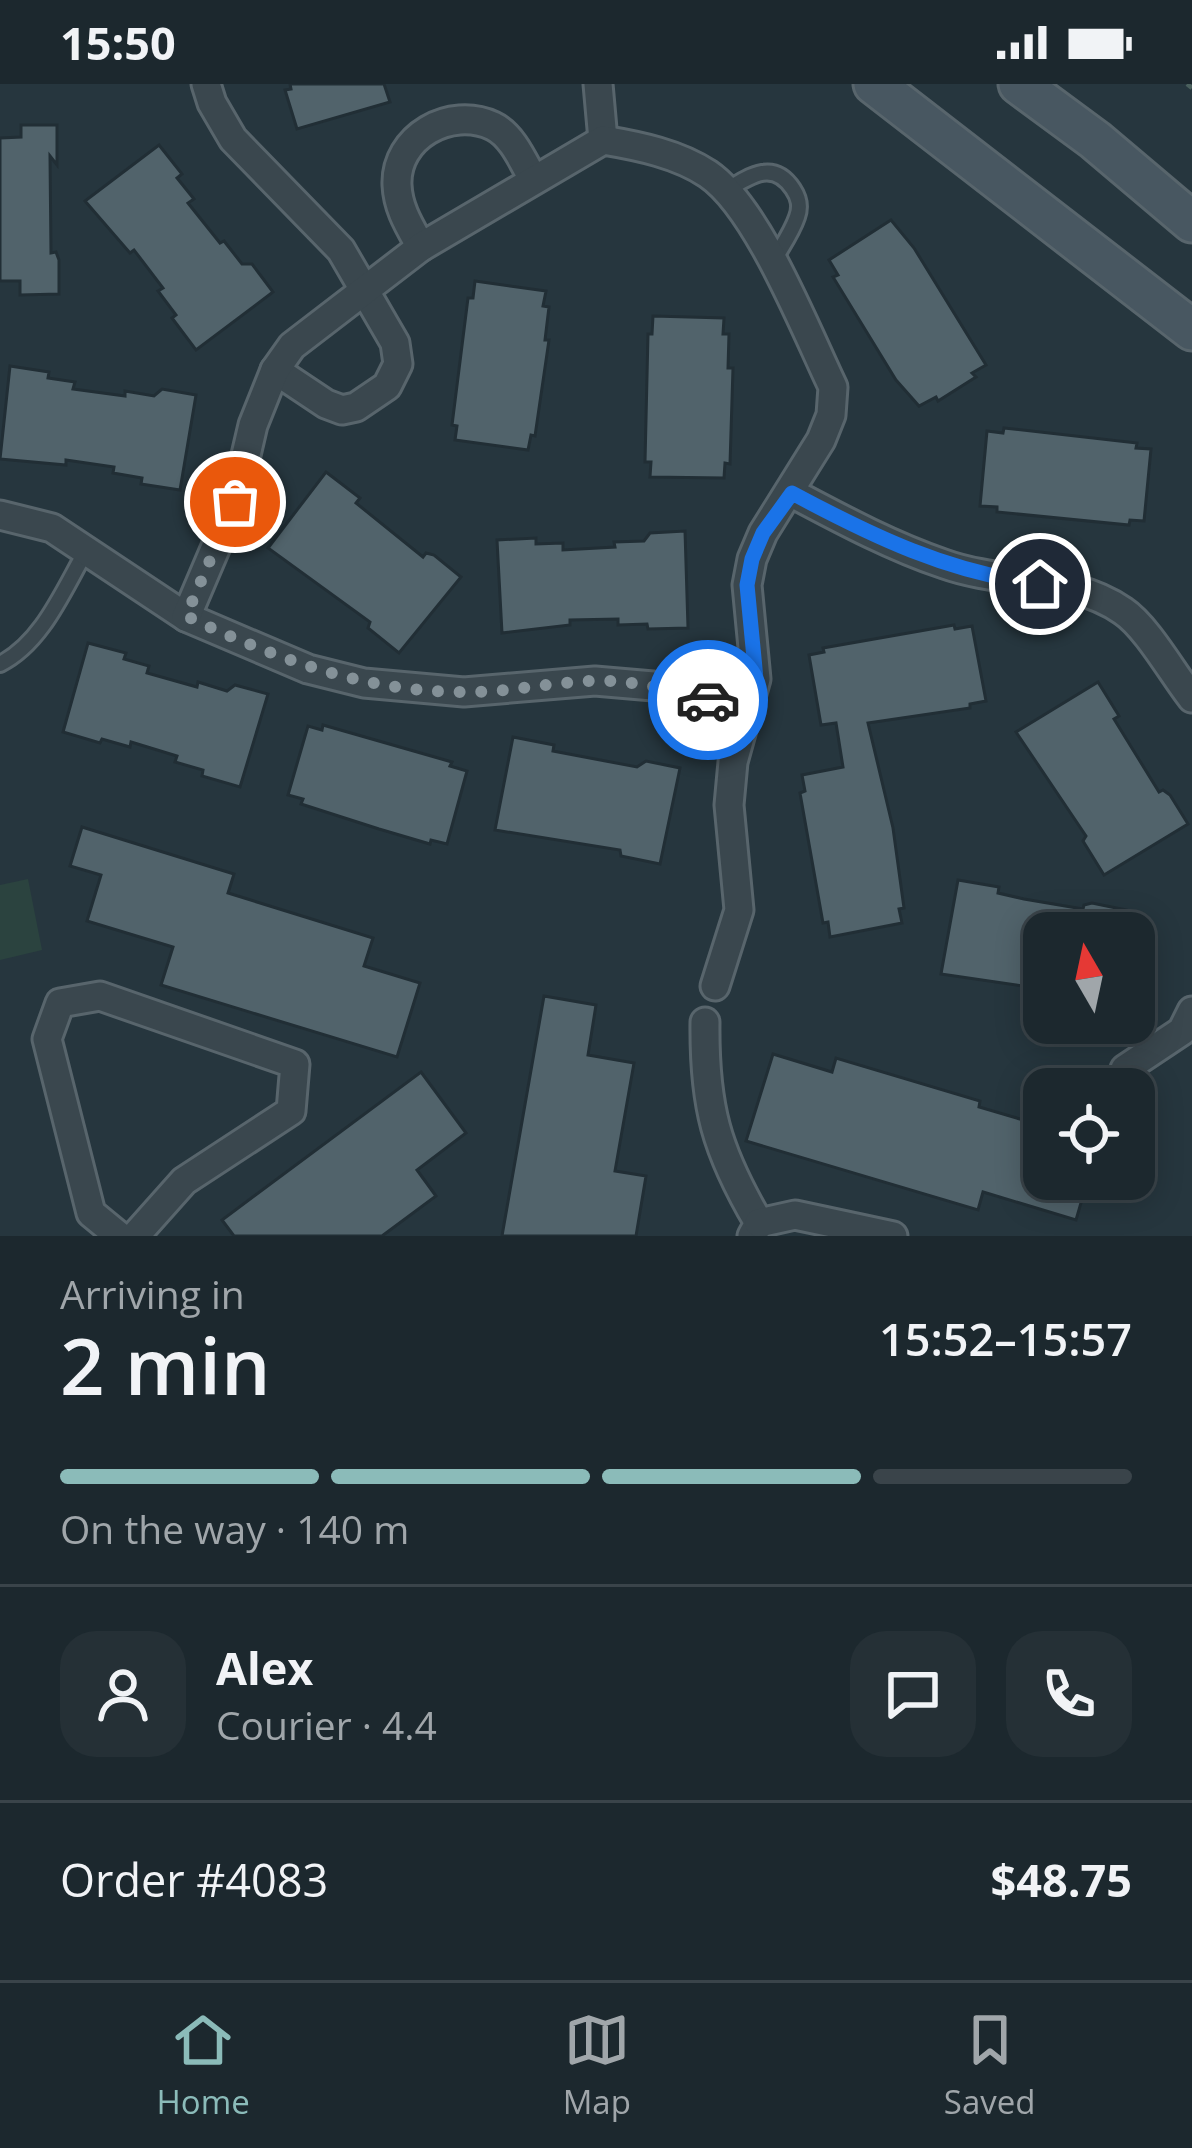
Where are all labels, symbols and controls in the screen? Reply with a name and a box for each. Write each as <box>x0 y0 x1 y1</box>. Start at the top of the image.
text: 15:50 <box>60 12 176 73</box>
pin <box>184 451 286 553</box>
icon: bag <box>202 469 268 535</box>
pin <box>989 533 1091 635</box>
icon: home <box>1007 551 1073 617</box>
courier <box>648 640 768 760</box>
icon: car <box>675 667 741 733</box>
north arrow <box>1023 912 1155 1044</box>
map controls <box>1023 912 1155 1200</box>
button: locate <box>1023 1068 1155 1200</box>
text: Arriving in <box>60 1267 245 1320</box>
text: 15:52–15:57 <box>879 1308 1132 1369</box>
text: 2 min <box>60 1312 271 1418</box>
text: On the way · 140 m <box>60 1502 409 1555</box>
button: person <box>60 1631 186 1757</box>
button: chat <box>850 1631 976 1757</box>
button: phone <box>1006 1631 1132 1757</box>
text: Alex <box>216 1637 313 1698</box>
text: Courier · 4.4 <box>216 1698 437 1751</box>
text: Order #4083 <box>60 1849 328 1910</box>
text: $48.75 <box>991 1849 1132 1910</box>
tab: Home <box>156 2007 250 2124</box>
tab: Map <box>563 2007 631 2124</box>
tab: Saved <box>944 2007 1036 2124</box>

